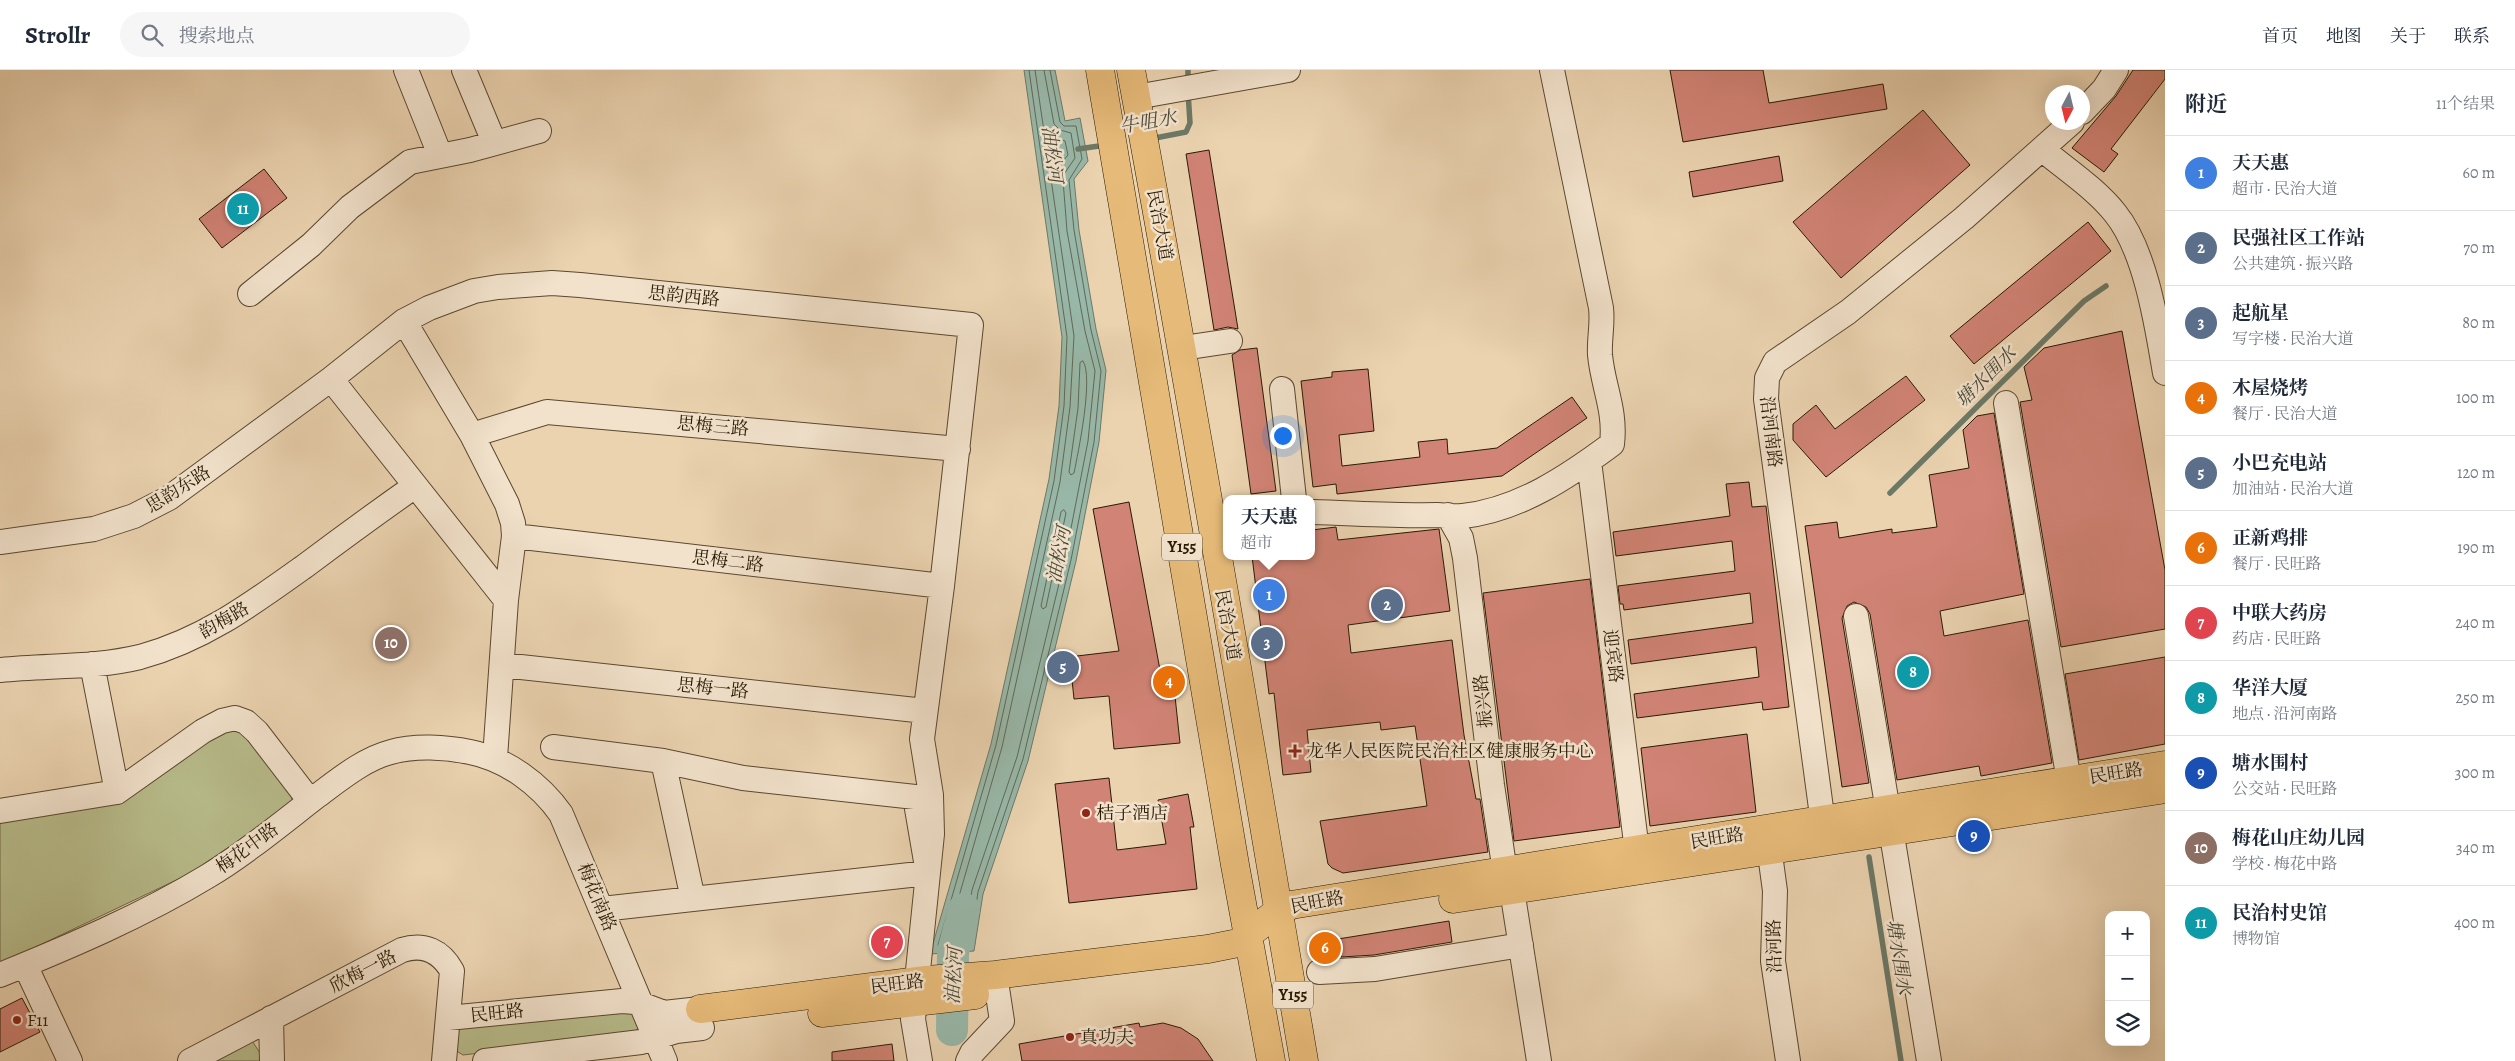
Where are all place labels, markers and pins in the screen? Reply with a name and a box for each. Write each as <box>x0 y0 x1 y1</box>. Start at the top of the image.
pin: 11 <box>227 190 259 228</box>
pin: 1 <box>1253 576 1285 614</box>
pin: 2 <box>1371 586 1403 624</box>
pin: 10 <box>375 624 407 662</box>
pin: 3 <box>1251 624 1283 662</box>
pin: 5 <box>1047 648 1079 686</box>
pin: 8 <box>1897 653 1929 691</box>
pin: 4 <box>1153 663 1185 701</box>
place label: 龙华人民医院民治社区健康服务中心 <box>1306 739 1594 763</box>
marker: 龙华人民医院民治社区健康服务中心 <box>1288 744 1302 758</box>
place label: 桔子酒店 <box>1096 801 1168 825</box>
marker: 桔子酒店 <box>1080 807 1092 819</box>
pin: 9 <box>1958 817 1990 855</box>
pin: 7 <box>871 923 903 961</box>
pin: 6 <box>1309 929 1341 967</box>
place label: F11 <box>27 1008 49 1032</box>
marker: F11 <box>11 1014 23 1026</box>
place label: 真功夫 <box>1080 1025 1134 1049</box>
marker: 真功夫 <box>1064 1031 1076 1043</box>

